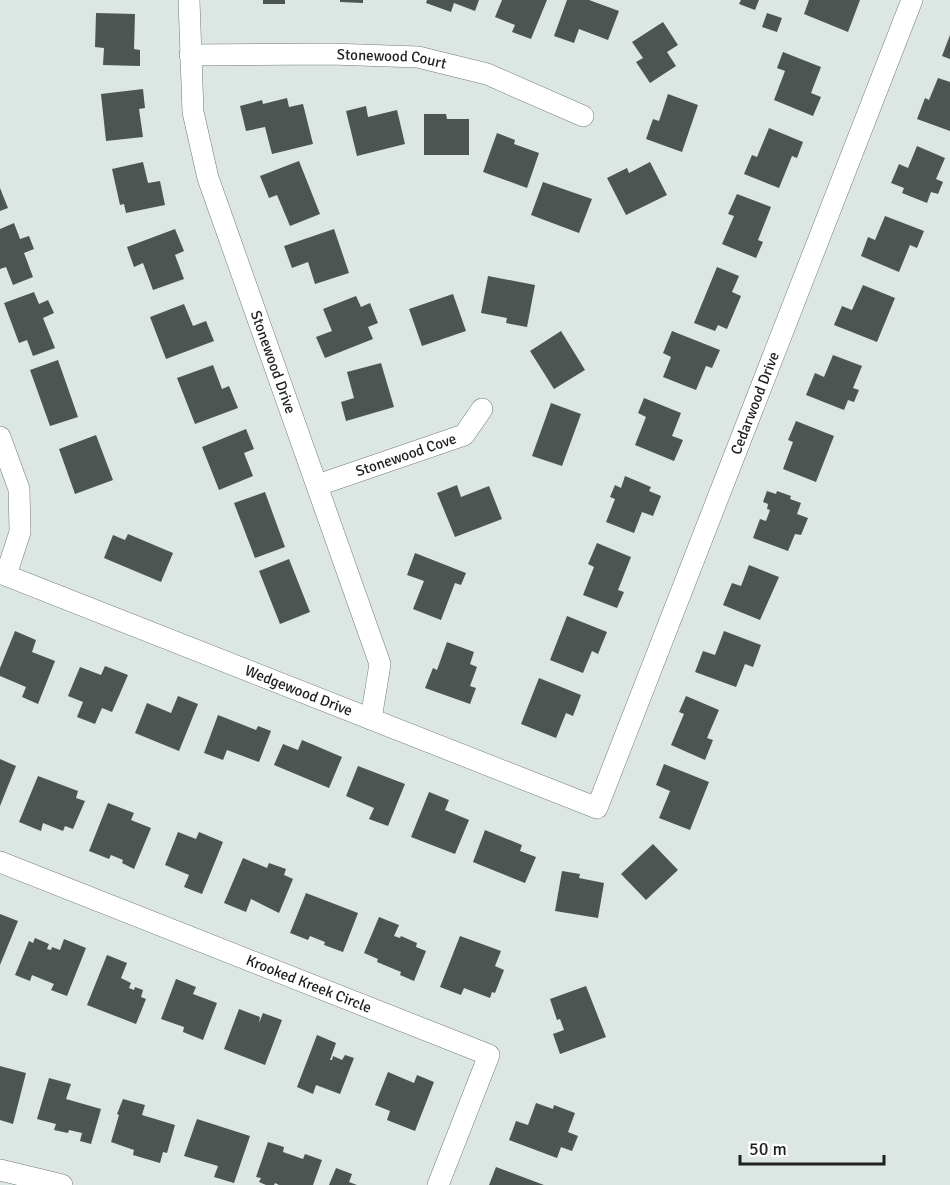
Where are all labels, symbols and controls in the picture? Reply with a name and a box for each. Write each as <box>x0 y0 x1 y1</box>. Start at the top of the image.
street label: Stonewood Court <box>336 45 448 73</box>
street label: Stonewood Drive <box>247 308 300 416</box>
street label: Cedarwood Drive <box>727 349 783 457</box>
street label: Stonewood Cove <box>353 429 459 480</box>
street label: Wedgewood Drive <box>242 661 355 720</box>
street label: Krooked Kreek Circle <box>244 951 374 1017</box>
scale bar <box>740 1128 884 1166</box>
text: 50 m <box>749 1138 787 1160</box>

